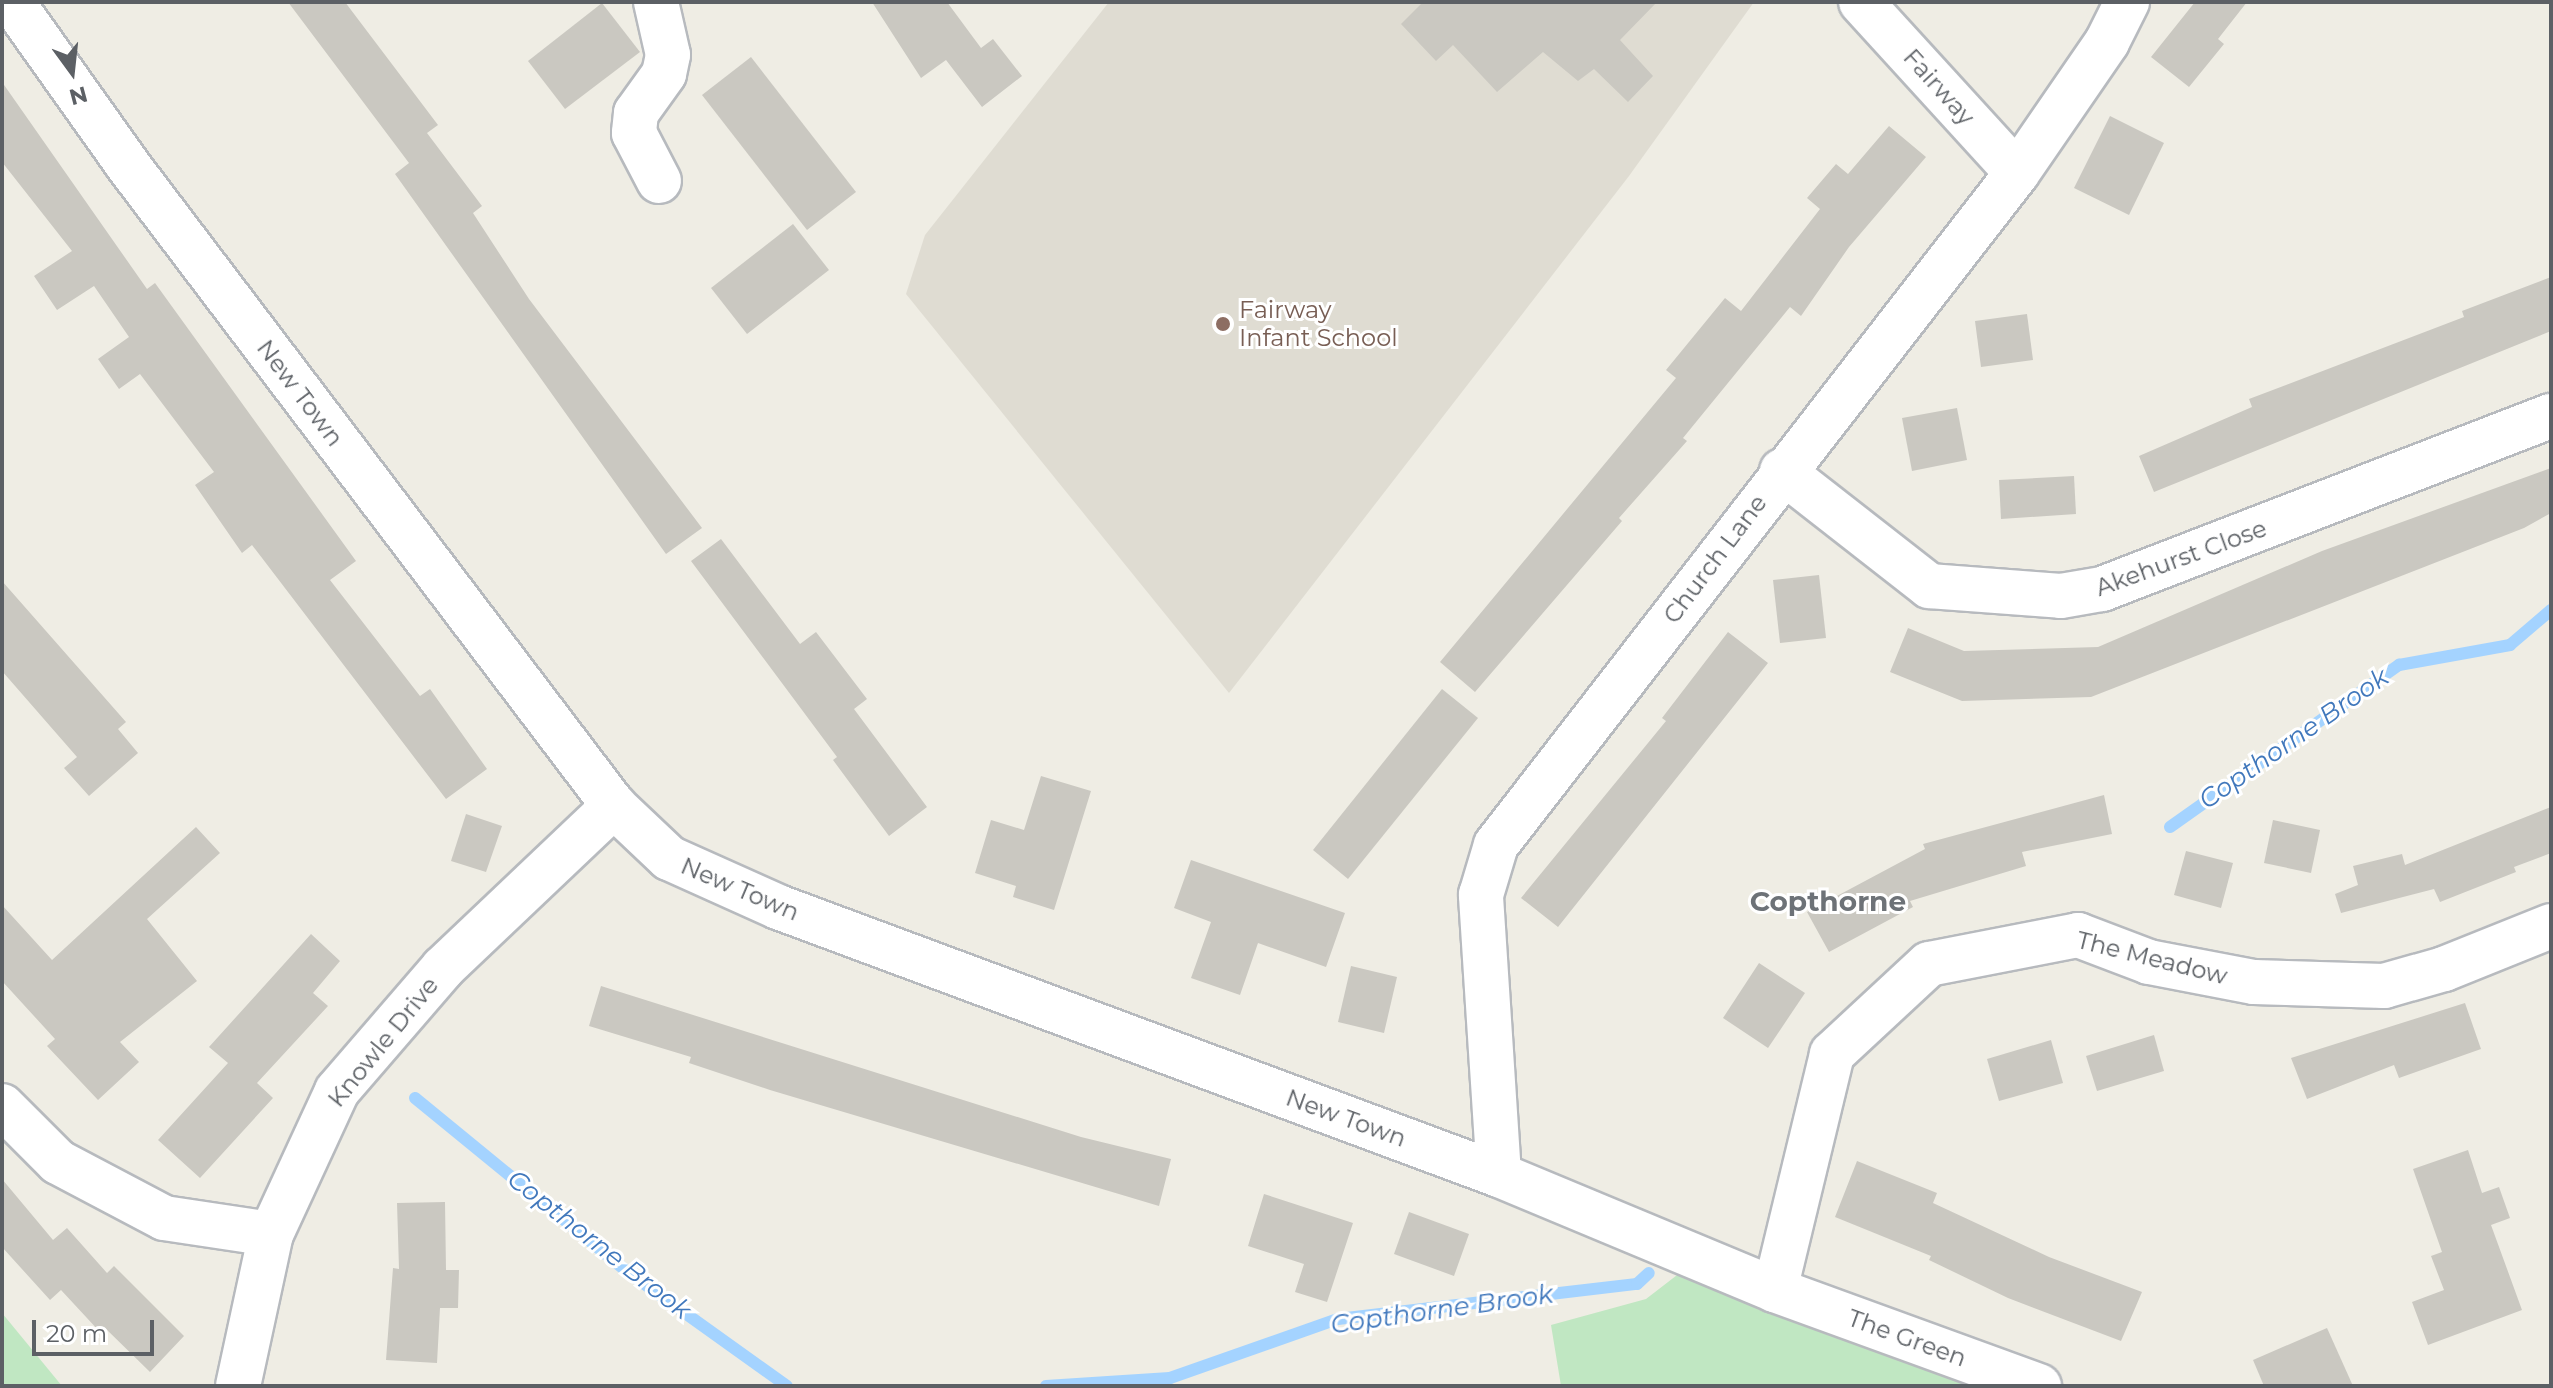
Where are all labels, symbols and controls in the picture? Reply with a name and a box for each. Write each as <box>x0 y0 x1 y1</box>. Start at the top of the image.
north arrow <box>32 32 112 112</box>
street label: Fairway <box>1897 43 1981 131</box>
text: N <box>66 80 90 111</box>
place label: Fairway Infant School <box>1239 296 1398 352</box>
marker: Fairway Infant School <box>1214 315 1232 333</box>
street label: New Town <box>251 334 349 452</box>
street label: Church Lane <box>1657 489 1773 629</box>
street label: Akehurst Close <box>2092 514 2270 602</box>
water label: Copthorne Brook <box>2193 662 2395 816</box>
street label: New Town <box>677 851 803 927</box>
district label: Copthorne <box>1750 884 1906 918</box>
street label: The Meadow <box>2074 925 2230 991</box>
street label: Knowle Drive <box>322 971 444 1113</box>
street label: New Town <box>1282 1083 1410 1153</box>
water label: Copthorne Brook <box>501 1164 697 1326</box>
water label: Copthorne Brook <box>1329 1279 1555 1341</box>
street label: The Green <box>1844 1303 1970 1373</box>
scale bar <box>36 1304 158 1354</box>
text: 20 m <box>46 1319 107 1348</box>

